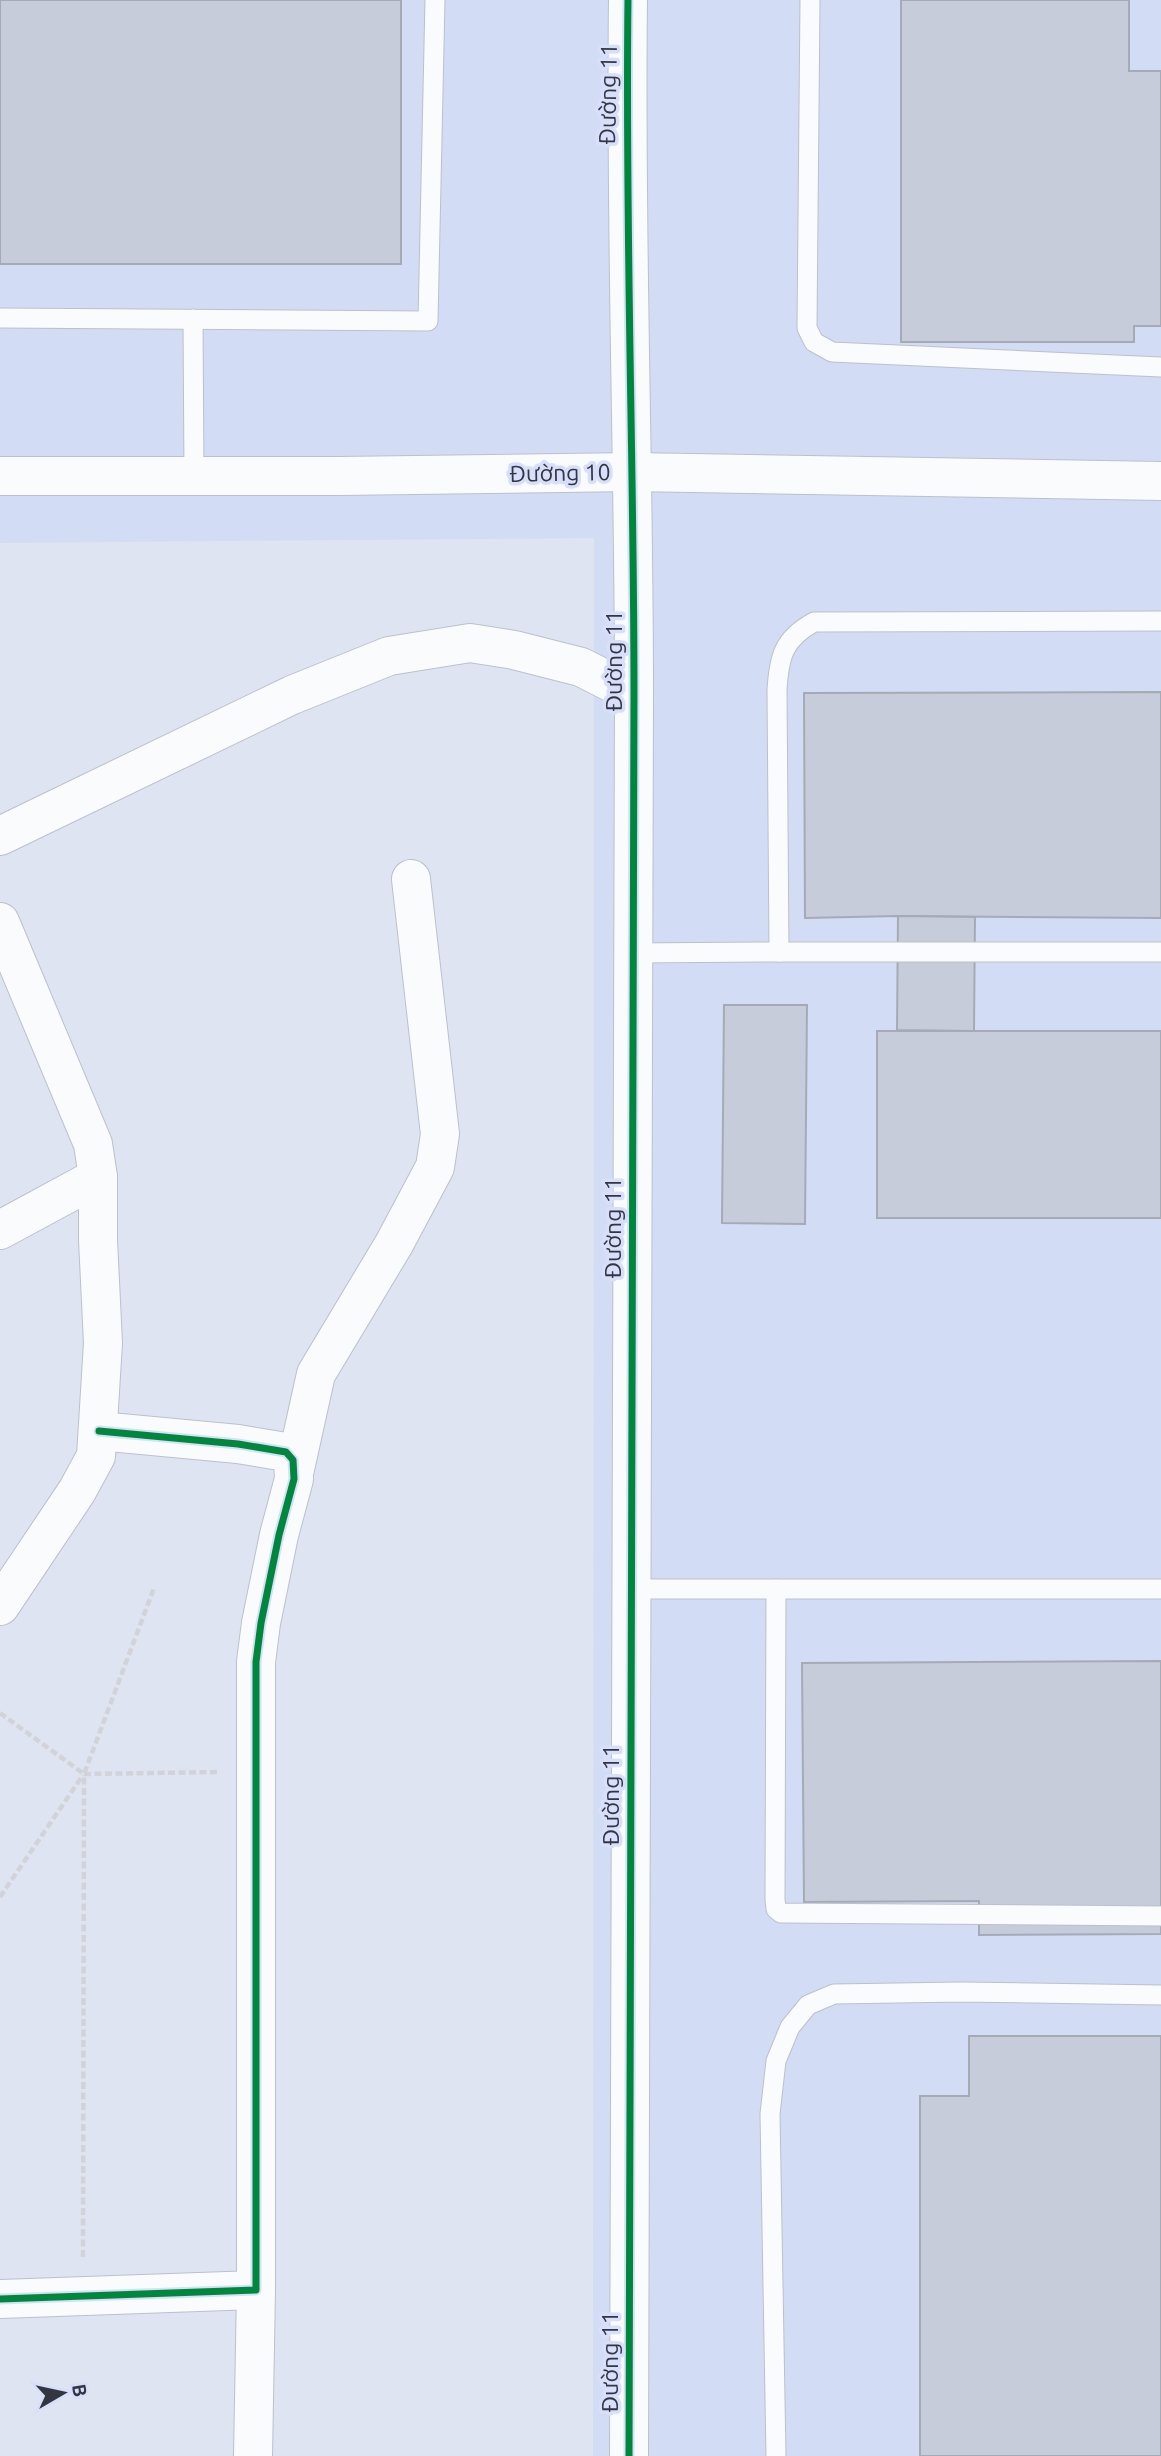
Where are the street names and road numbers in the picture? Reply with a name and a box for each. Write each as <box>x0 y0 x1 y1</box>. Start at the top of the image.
street label: Đường 11 <box>594 43 621 145</box>
street label: Đường 10 <box>509 459 611 486</box>
street label: Đường 11 <box>601 610 626 712</box>
street label: Đường 11 <box>600 1177 625 1279</box>
street label: Đường 11 <box>598 1744 623 1846</box>
street label: Đường 11 <box>597 2311 622 2413</box>

